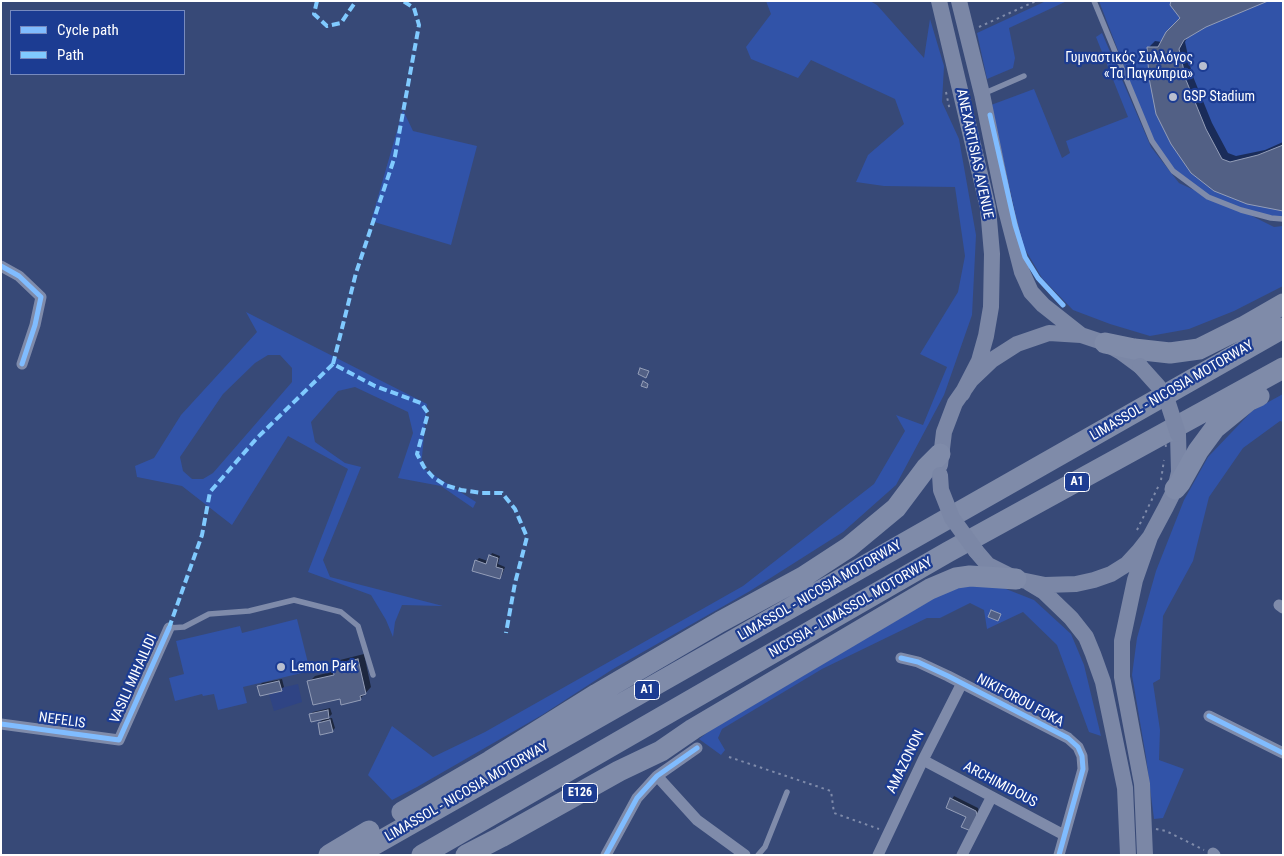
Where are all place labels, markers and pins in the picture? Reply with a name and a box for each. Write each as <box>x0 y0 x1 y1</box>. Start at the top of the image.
place label: Γυμναστικός Συλλόγος «Τα Παγκύπρια» <box>1065 50 1193 82</box>
marker: Γυμναστικός Συλλόγος «Τα Παγκύπρια» <box>1197 60 1209 72</box>
place label: GSP Stadium <box>1183 89 1255 105</box>
marker: GSP Stadium <box>1167 91 1179 103</box>
place label: Lemon Park <box>291 659 357 675</box>
marker: Lemon Park <box>275 661 287 673</box>

